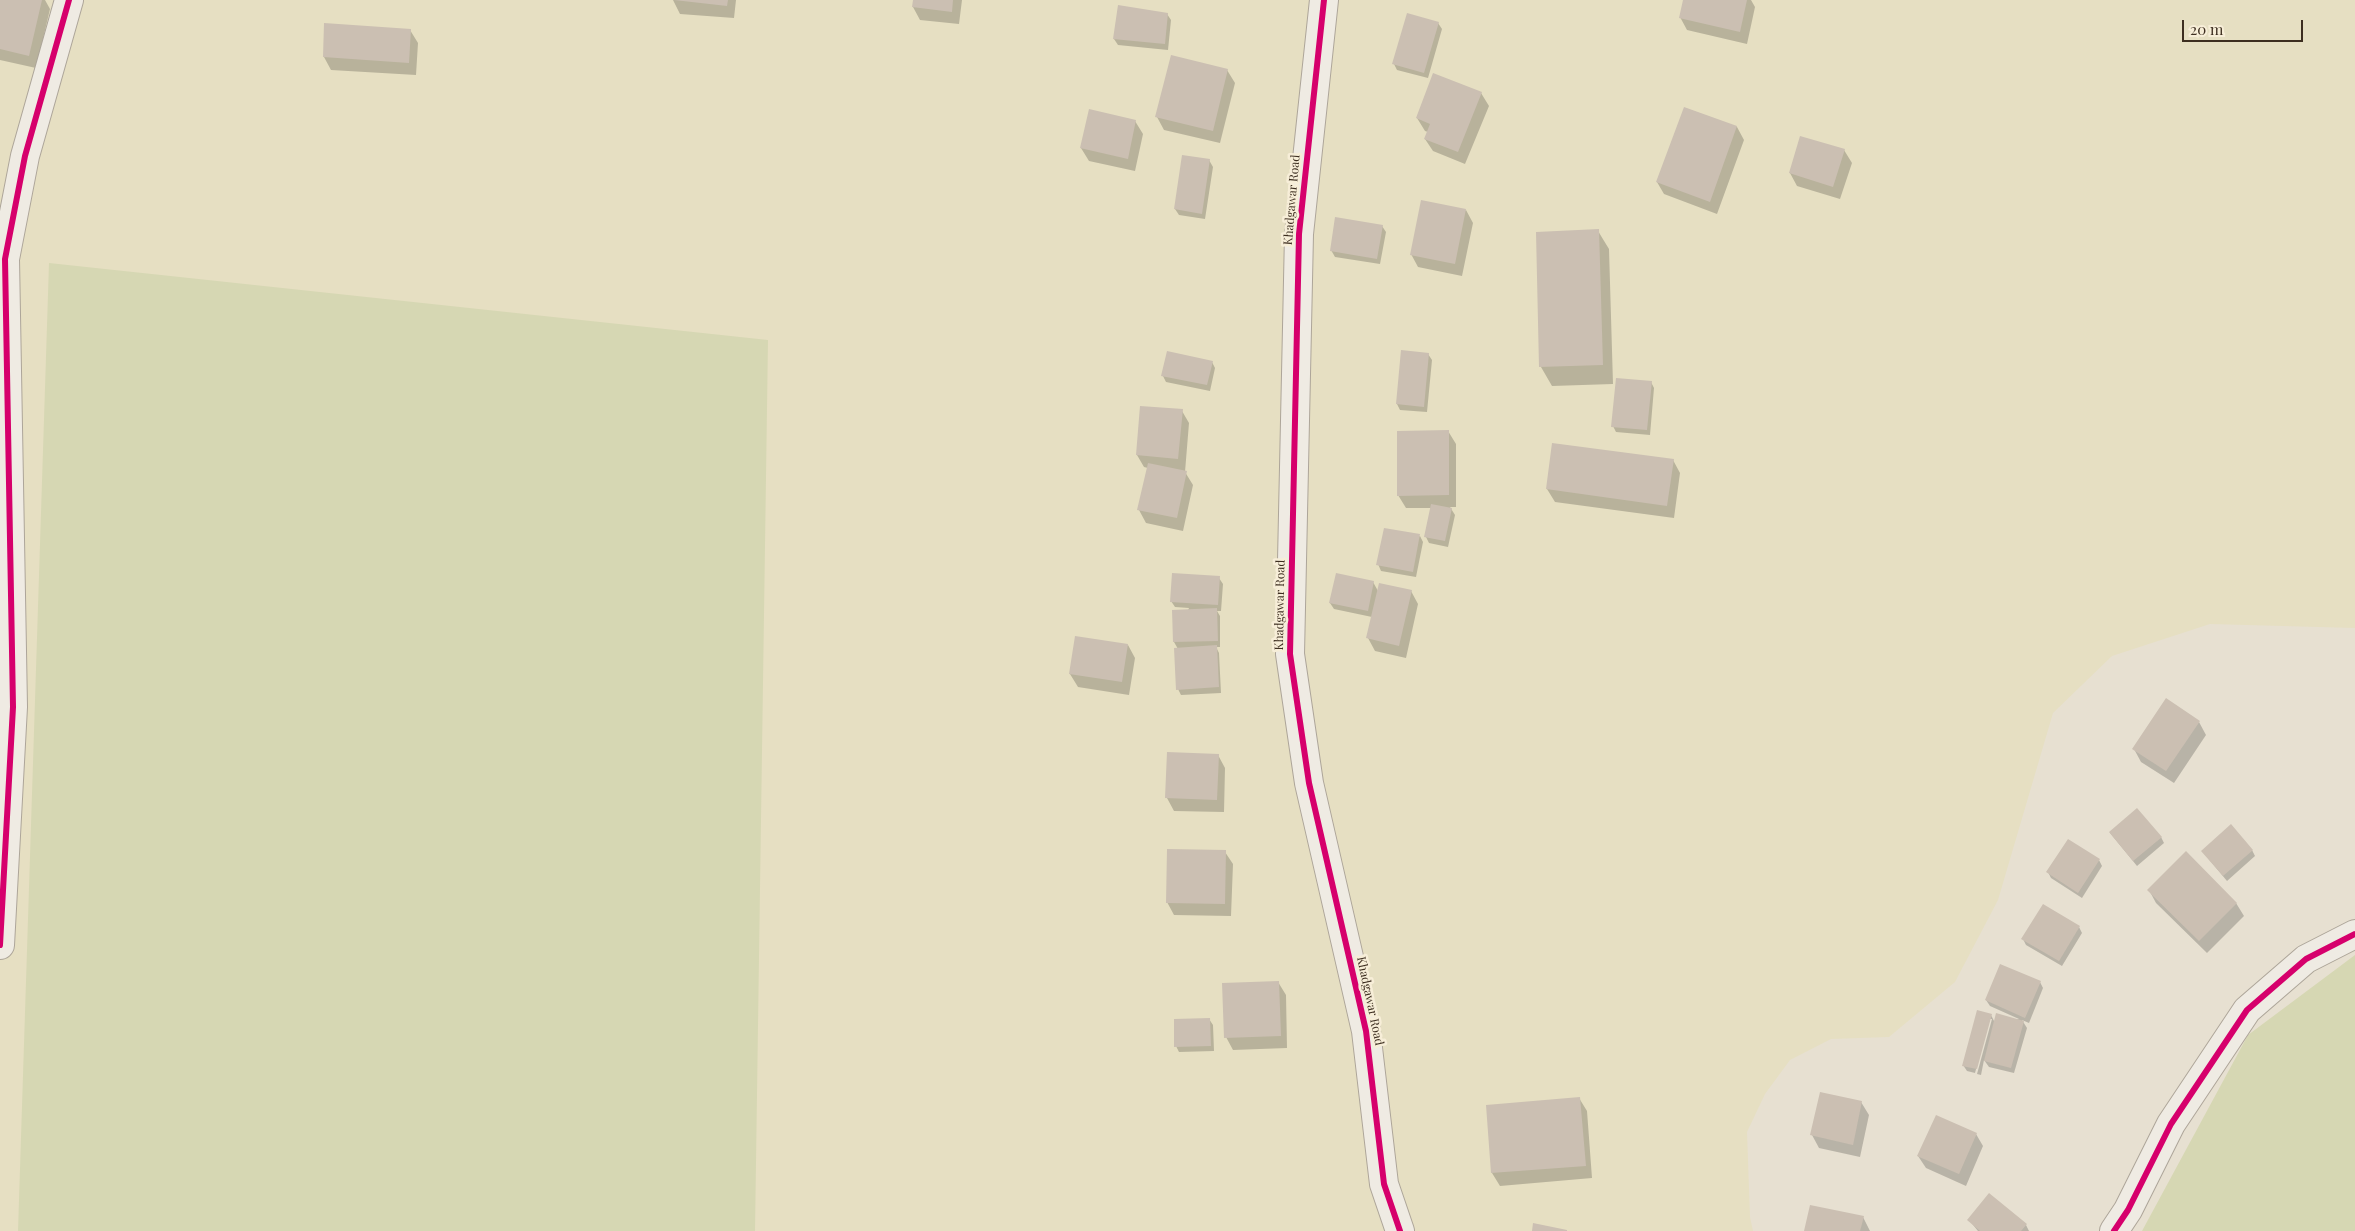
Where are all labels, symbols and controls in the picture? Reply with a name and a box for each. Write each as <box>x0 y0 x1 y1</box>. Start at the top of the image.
scale bar <box>2185 10 2306 42</box>
text: 20 m <box>2190 19 2223 39</box>
street label: Khadgawar Road <box>1281 154 1303 246</box>
street label: Khadgawar Road <box>1272 559 1288 651</box>
street label: Khadgawar Road <box>1354 955 1386 1047</box>

